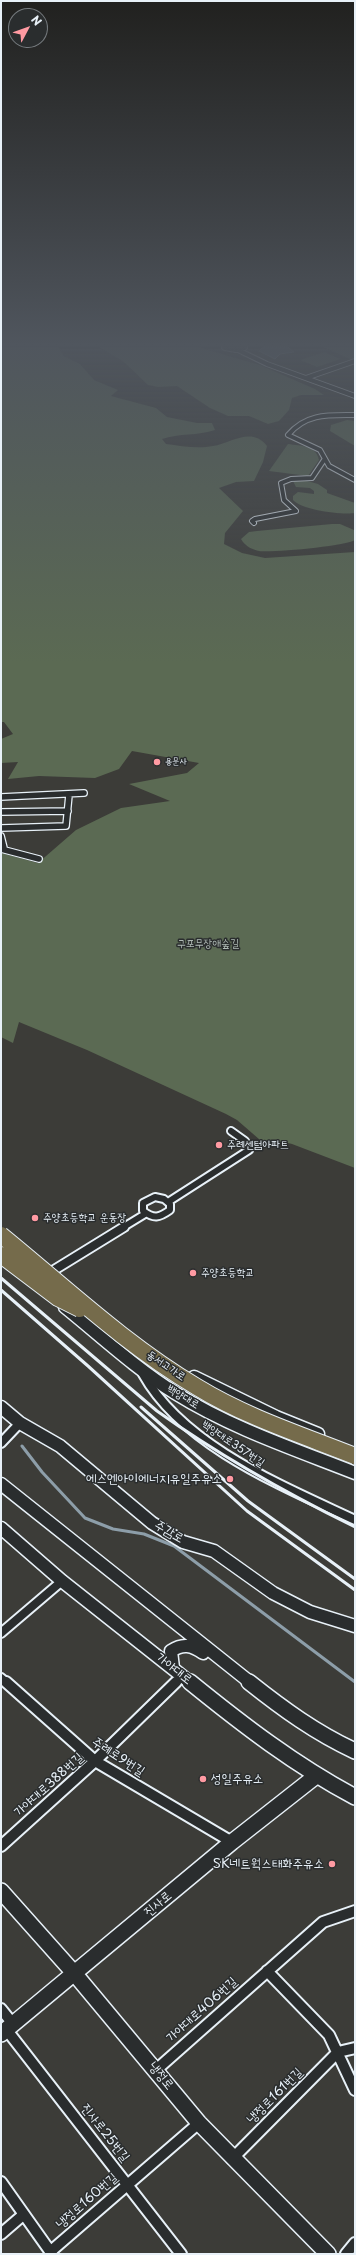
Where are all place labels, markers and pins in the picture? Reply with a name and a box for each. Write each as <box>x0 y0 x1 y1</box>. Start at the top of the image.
marker: 용문사 <box>152 757 162 767</box>
place label: 용문사 <box>165 757 187 767</box>
place label: 주례센텀아파트 <box>227 1138 289 1152</box>
marker: 주례센텀아파트 <box>214 1140 224 1150</box>
place label: 주양초등학교 운동장 <box>43 1211 126 1225</box>
marker: 주양초등학교 운동장 <box>30 1213 40 1223</box>
place label: 주양초등학교 <box>201 1266 254 1280</box>
marker: 주양초등학교 <box>188 1268 198 1278</box>
place label: 에스엔아이에너지유일주유소 <box>86 1471 222 1487</box>
marker: 에스엔아이에너지유일주유소 <box>225 1474 235 1484</box>
place label: 성일주유소 <box>211 1771 263 1787</box>
marker: 성일주유소 <box>198 1774 208 1784</box>
place label: SK네트웍스태화주유소 <box>213 1856 324 1872</box>
marker: SK네트웍스태화주유소 <box>327 1859 337 1869</box>

